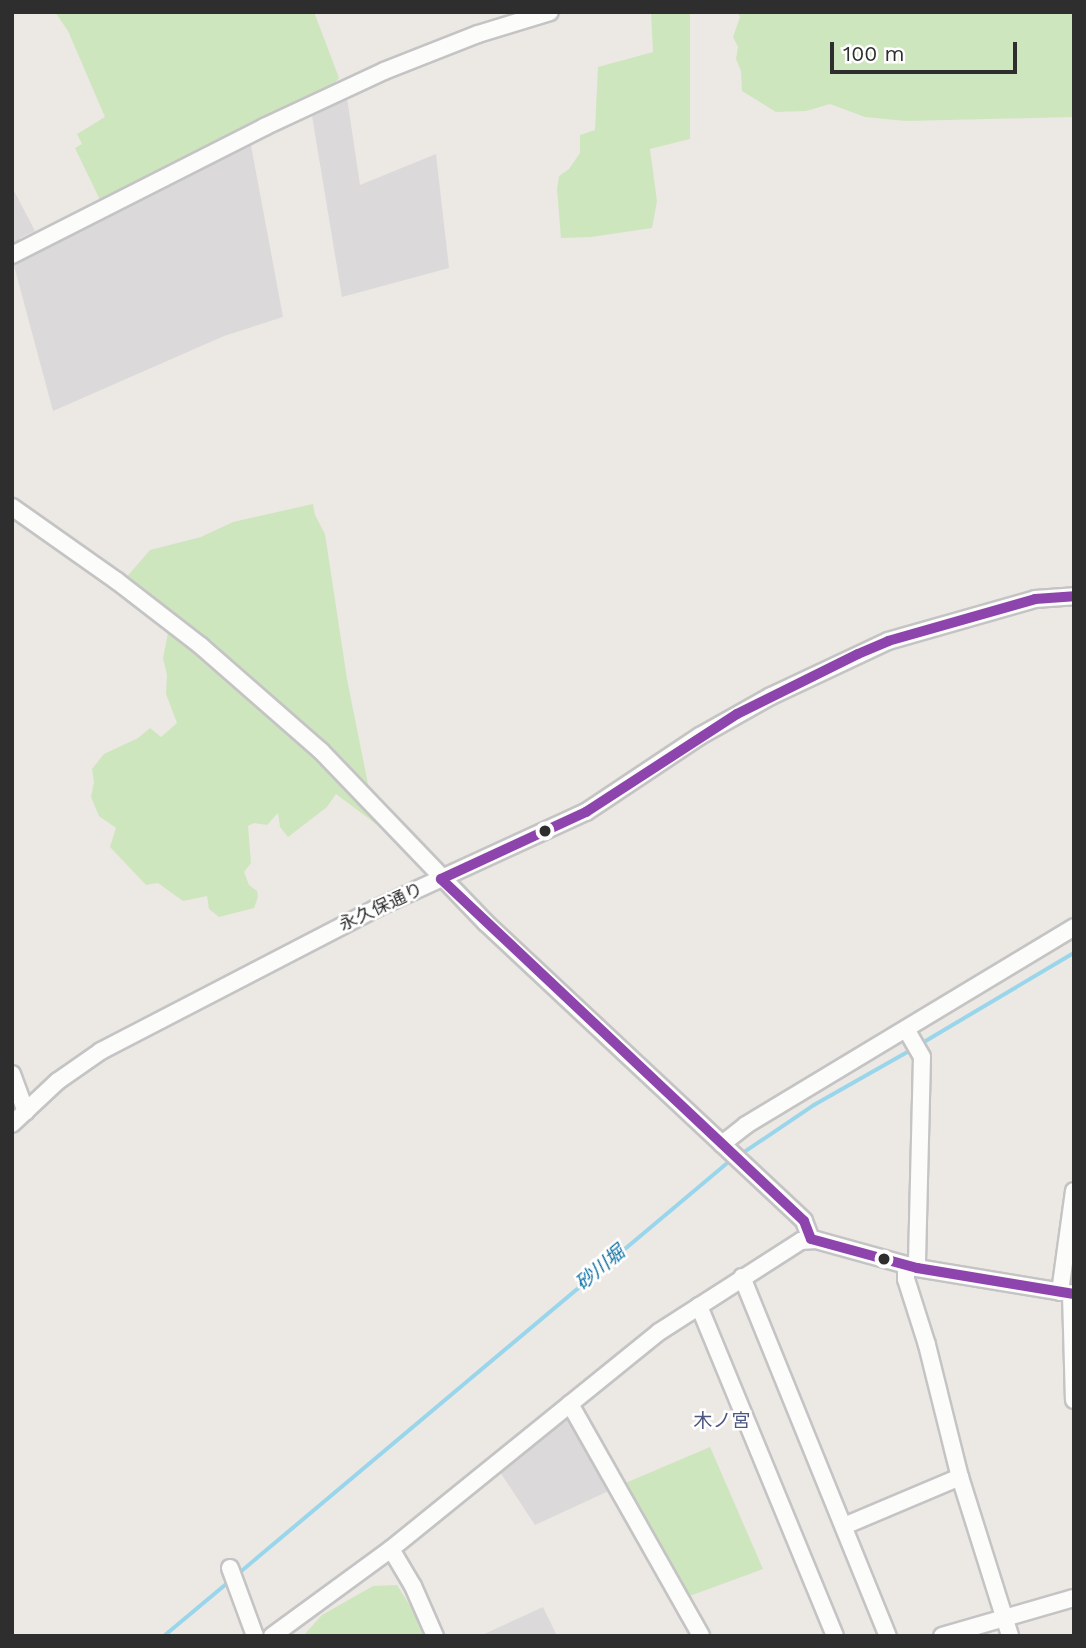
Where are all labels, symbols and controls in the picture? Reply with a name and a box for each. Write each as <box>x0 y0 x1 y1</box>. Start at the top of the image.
scale bar <box>834 28 1021 72</box>
text: 100 m <box>843 41 905 66</box>
unlabelled marker <box>538 824 552 838</box>
street label: 永久保通り <box>336 878 426 936</box>
water label: 砂川堀 <box>571 1241 629 1295</box>
unlabelled marker <box>877 1252 891 1266</box>
district label: 木ノ宮 <box>694 1410 750 1432</box>

